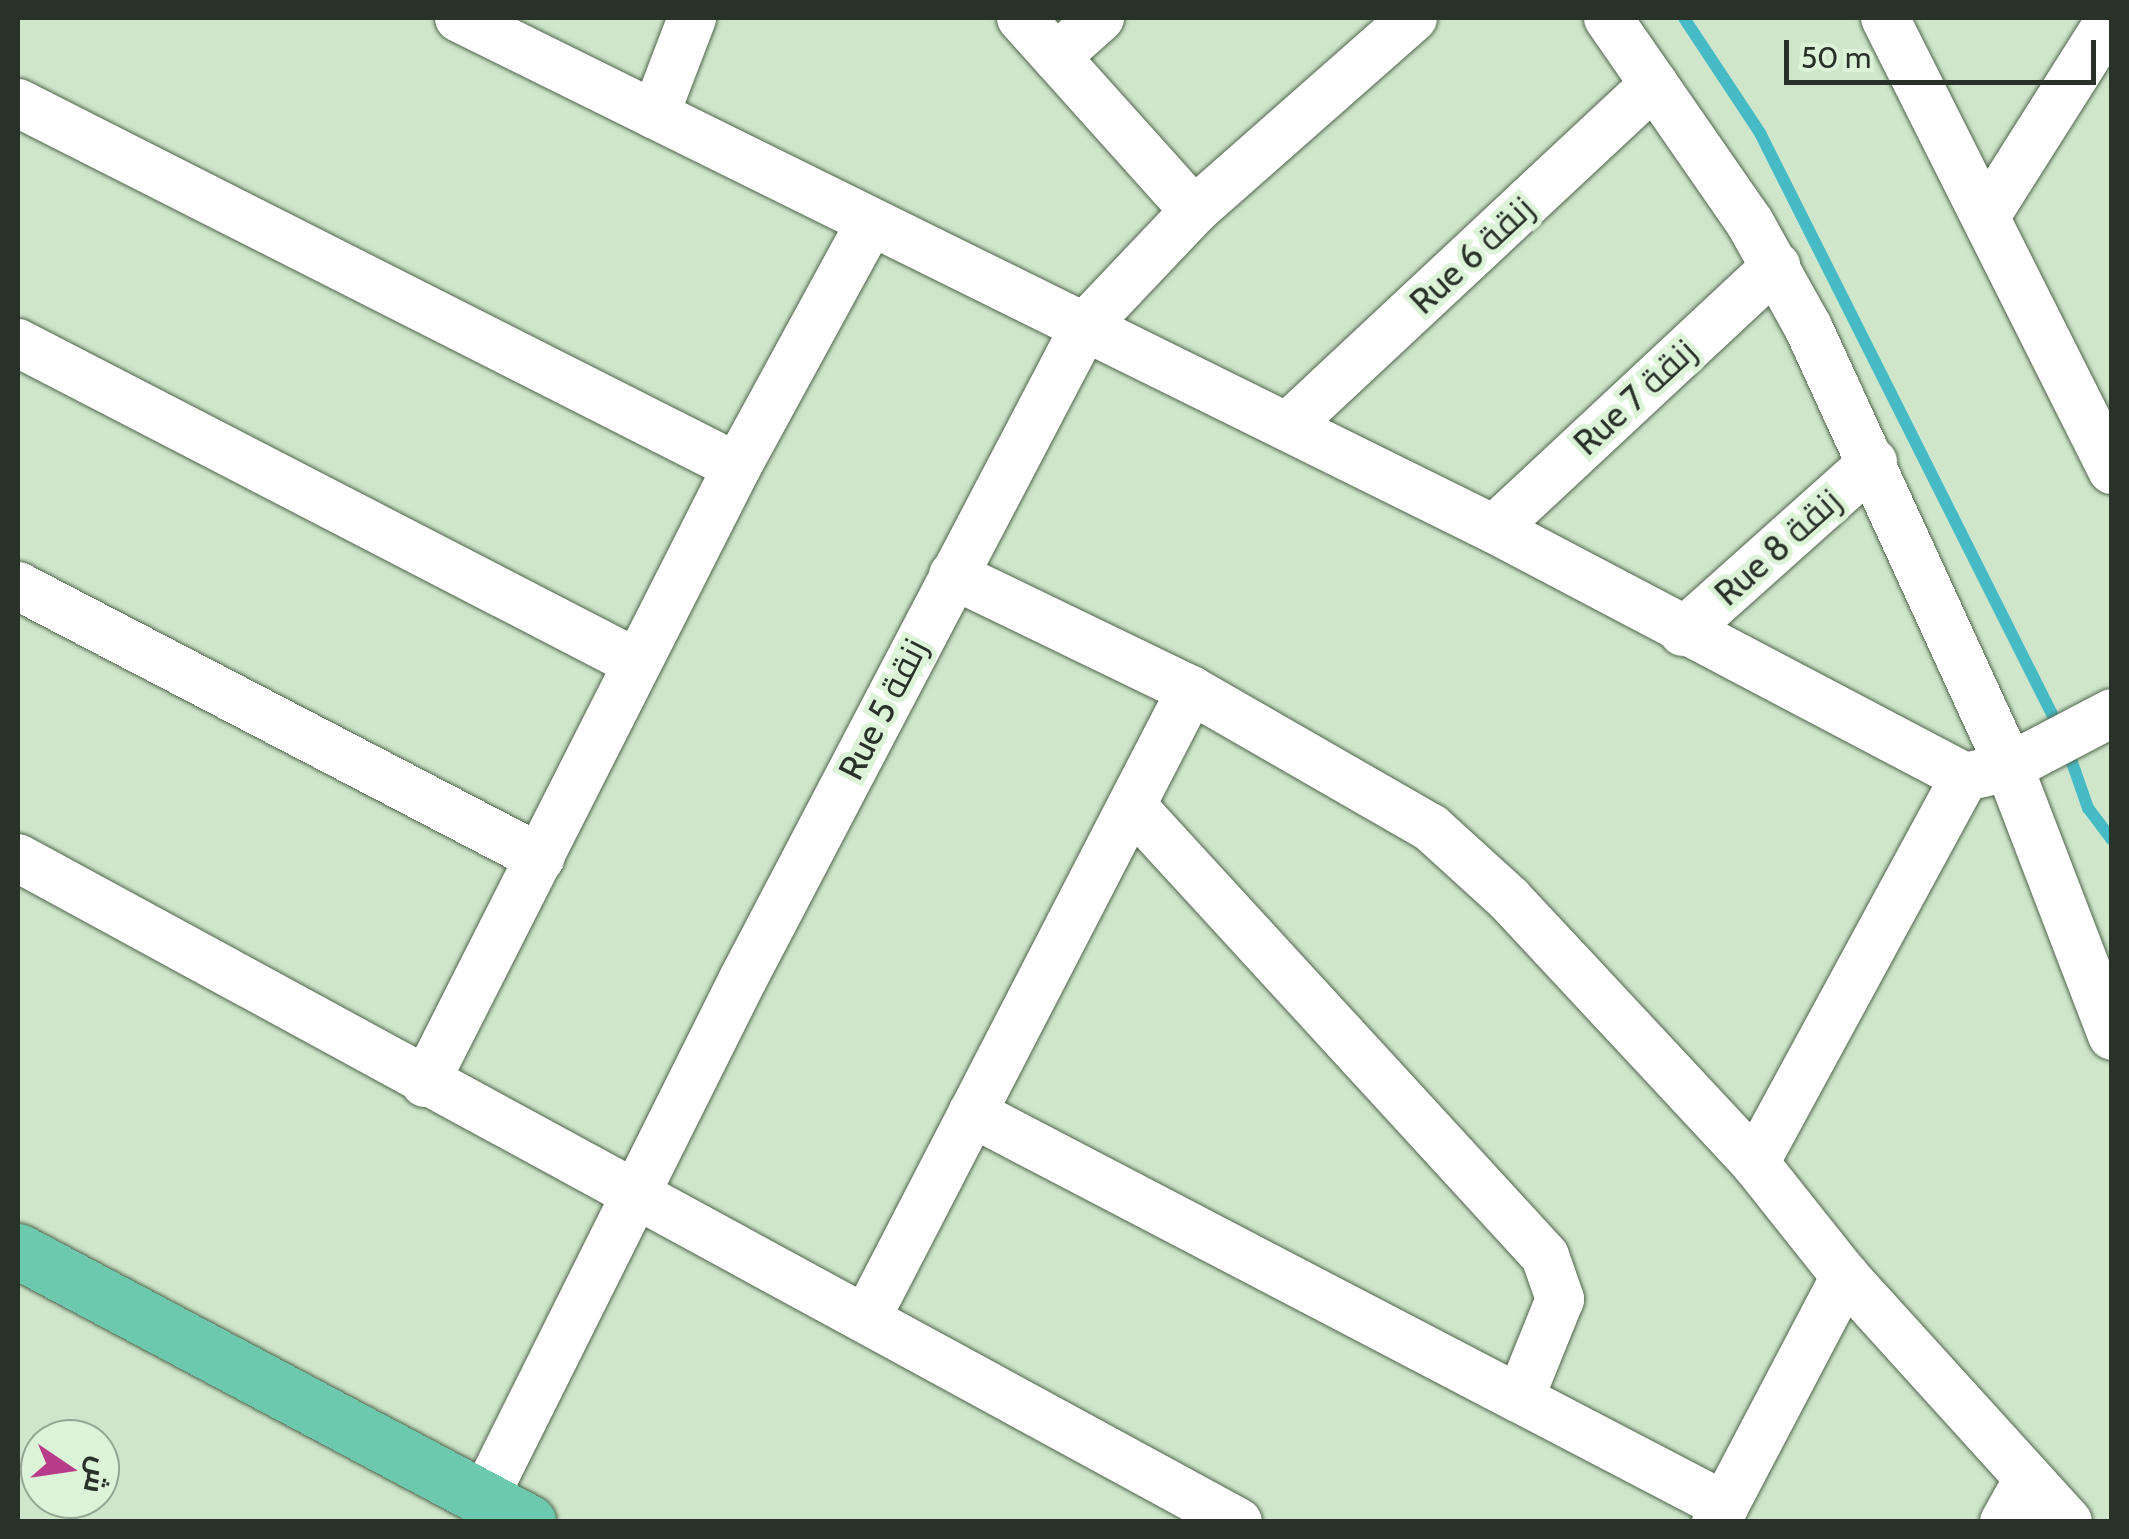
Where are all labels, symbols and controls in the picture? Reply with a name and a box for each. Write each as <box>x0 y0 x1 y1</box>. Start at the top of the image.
scale bar <box>1789 20 2102 82</box>
text: 50 m <box>1801 39 1871 76</box>
street label: Rue 6 زنقة <box>1401 187 1543 323</box>
street label: Rue 7 زنقة <box>1565 330 1705 464</box>
street label: Rue 8 زنقة <box>1706 480 1850 614</box>
street label: Rue 5 زنقة <box>830 631 936 787</box>
north arrow <box>20 1419 120 1519</box>
text: ش <box>77 1454 118 1497</box>

